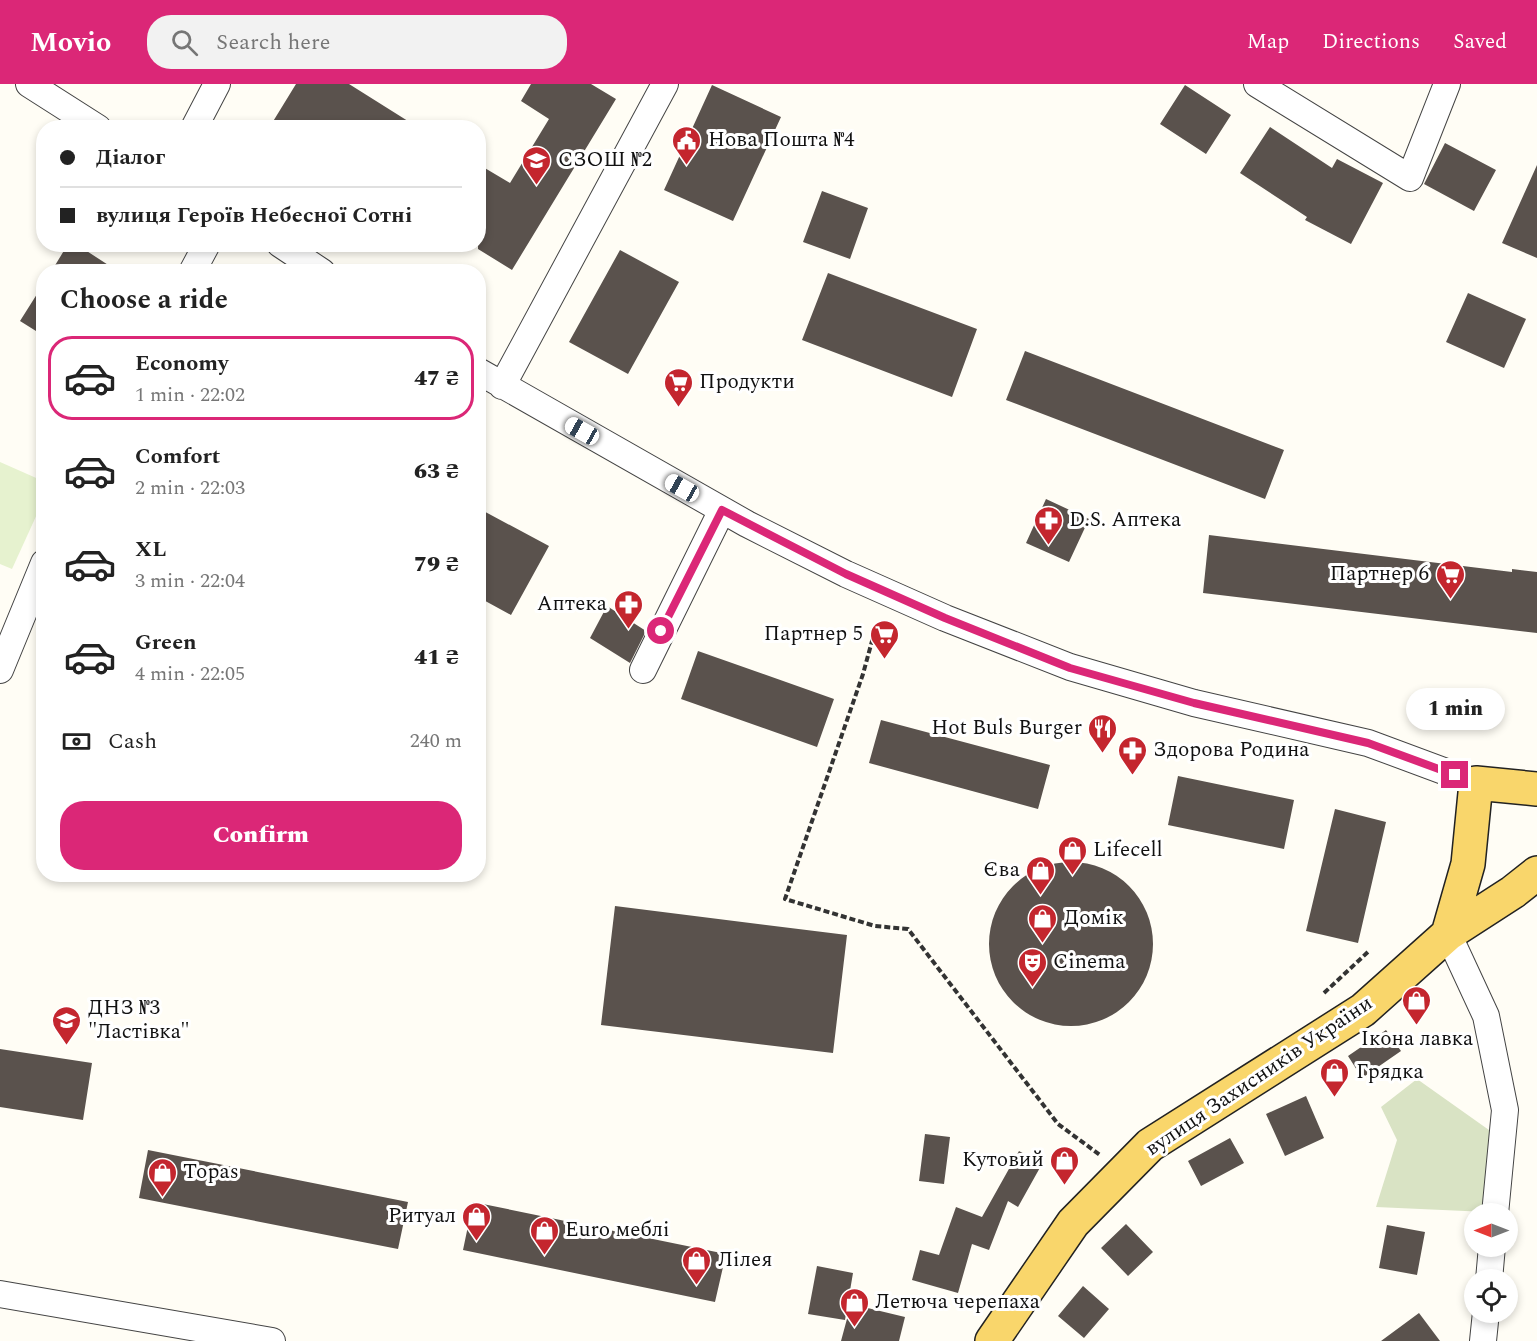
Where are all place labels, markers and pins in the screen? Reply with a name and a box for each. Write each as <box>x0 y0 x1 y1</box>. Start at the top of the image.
public building icon: Нова Пошта №4 <box>671 124 703 166</box>
place label: Нова Пошта №4 <box>708 124 855 156</box>
school or university icon: СЗОШ №2 <box>521 144 553 186</box>
place label: СЗОШ №2 <box>558 144 652 176</box>
supermarket icon: Продукти <box>662 366 694 408</box>
place label: Продукти <box>699 366 795 398</box>
pharmacy icon: D.S. Аптека <box>1032 504 1064 546</box>
place label: D.S. Аптека <box>1069 504 1182 536</box>
place label: Партнер 6 <box>1330 558 1429 590</box>
supermarket icon: Партнер 6 <box>1434 558 1466 600</box>
place label: Аптека <box>537 588 608 620</box>
pharmacy icon: Аптека <box>612 588 644 630</box>
place label: Партнер 5 <box>764 618 863 650</box>
supermarket icon: Партнер 5 <box>868 618 900 660</box>
place label: Hot Buls Burger <box>931 712 1082 744</box>
restaurant icon: Hot Buls Burger <box>1087 712 1119 754</box>
pharmacy icon: Здорова Родина <box>1116 734 1148 776</box>
place label: Здорова Родина <box>1153 734 1310 766</box>
shop icon: Lifecell <box>1056 834 1088 876</box>
place label: Lifecell <box>1093 834 1163 866</box>
place label: Єва <box>983 854 1021 886</box>
shop icon: Єва <box>1025 854 1057 896</box>
shop icon: Домік <box>1027 902 1059 944</box>
place label: Домік <box>1064 902 1124 934</box>
theatre icon: Cinema <box>1016 946 1048 988</box>
place label: Cinema <box>1053 946 1126 978</box>
shop icon: Ікона лавка <box>1401 984 1433 1026</box>
place label: ДНЗ №3 "Ластівка" <box>88 992 190 1048</box>
school or university icon: ДНЗ №3 "Ластівка" <box>51 1004 83 1046</box>
place label: Ікона лавка <box>1361 1023 1474 1055</box>
shop icon: Грядка <box>1319 1056 1351 1098</box>
place label: Грядка <box>1356 1056 1424 1088</box>
place label: Кутовий <box>962 1144 1044 1176</box>
shop icon: Кутовий <box>1049 1144 1081 1186</box>
shop icon: Topas <box>146 1156 178 1198</box>
place label: Topas <box>183 1156 239 1188</box>
place label: Ритуал <box>388 1200 456 1232</box>
shop icon: Ритуал <box>461 1200 493 1242</box>
shop icon: Euro меблі <box>528 1214 560 1256</box>
place label: Euro меблі <box>565 1214 670 1246</box>
shop icon: Лілея <box>681 1244 713 1286</box>
place label: Лілея <box>718 1244 772 1276</box>
shop icon: Летюча черепаха <box>838 1286 870 1328</box>
place label: Летюча черепаха <box>875 1286 1041 1318</box>

